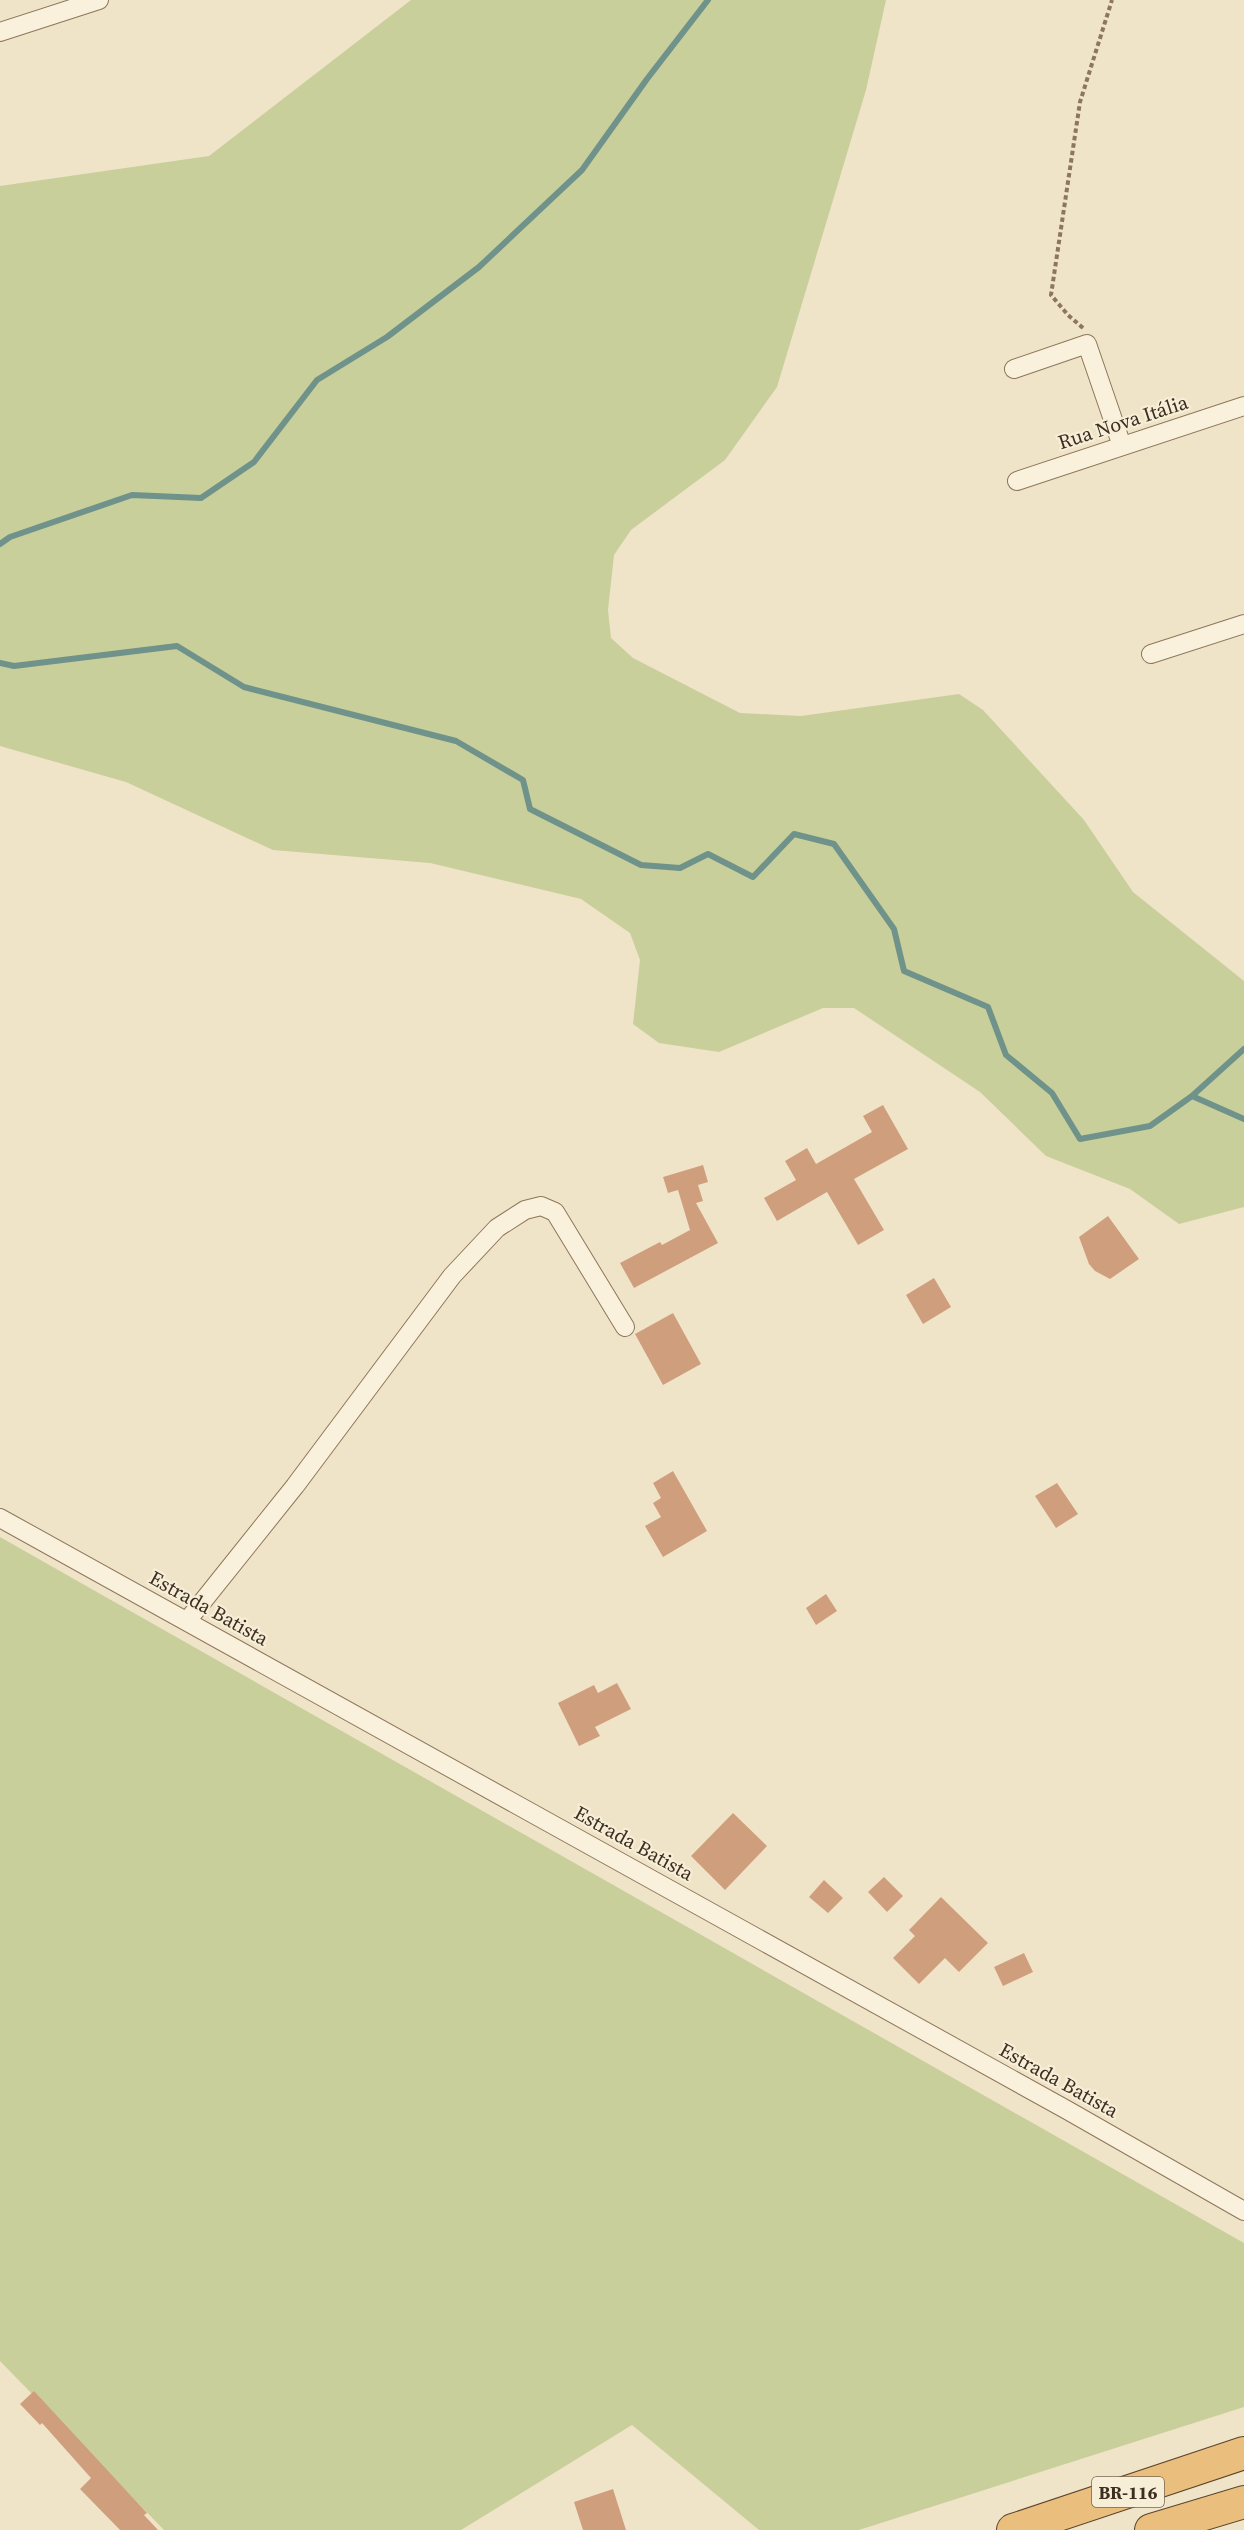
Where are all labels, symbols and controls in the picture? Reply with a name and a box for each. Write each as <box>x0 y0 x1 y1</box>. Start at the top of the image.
street label: Rua Nova Itália <box>1054 388 1192 456</box>
street label: Estrada Batista <box>144 1564 274 1653</box>
street label: Estrada Batista <box>569 1799 699 1888</box>
street label: Estrada Batista <box>994 2036 1124 2125</box>
road number: BR-116 <box>1092 2477 1164 2507</box>

